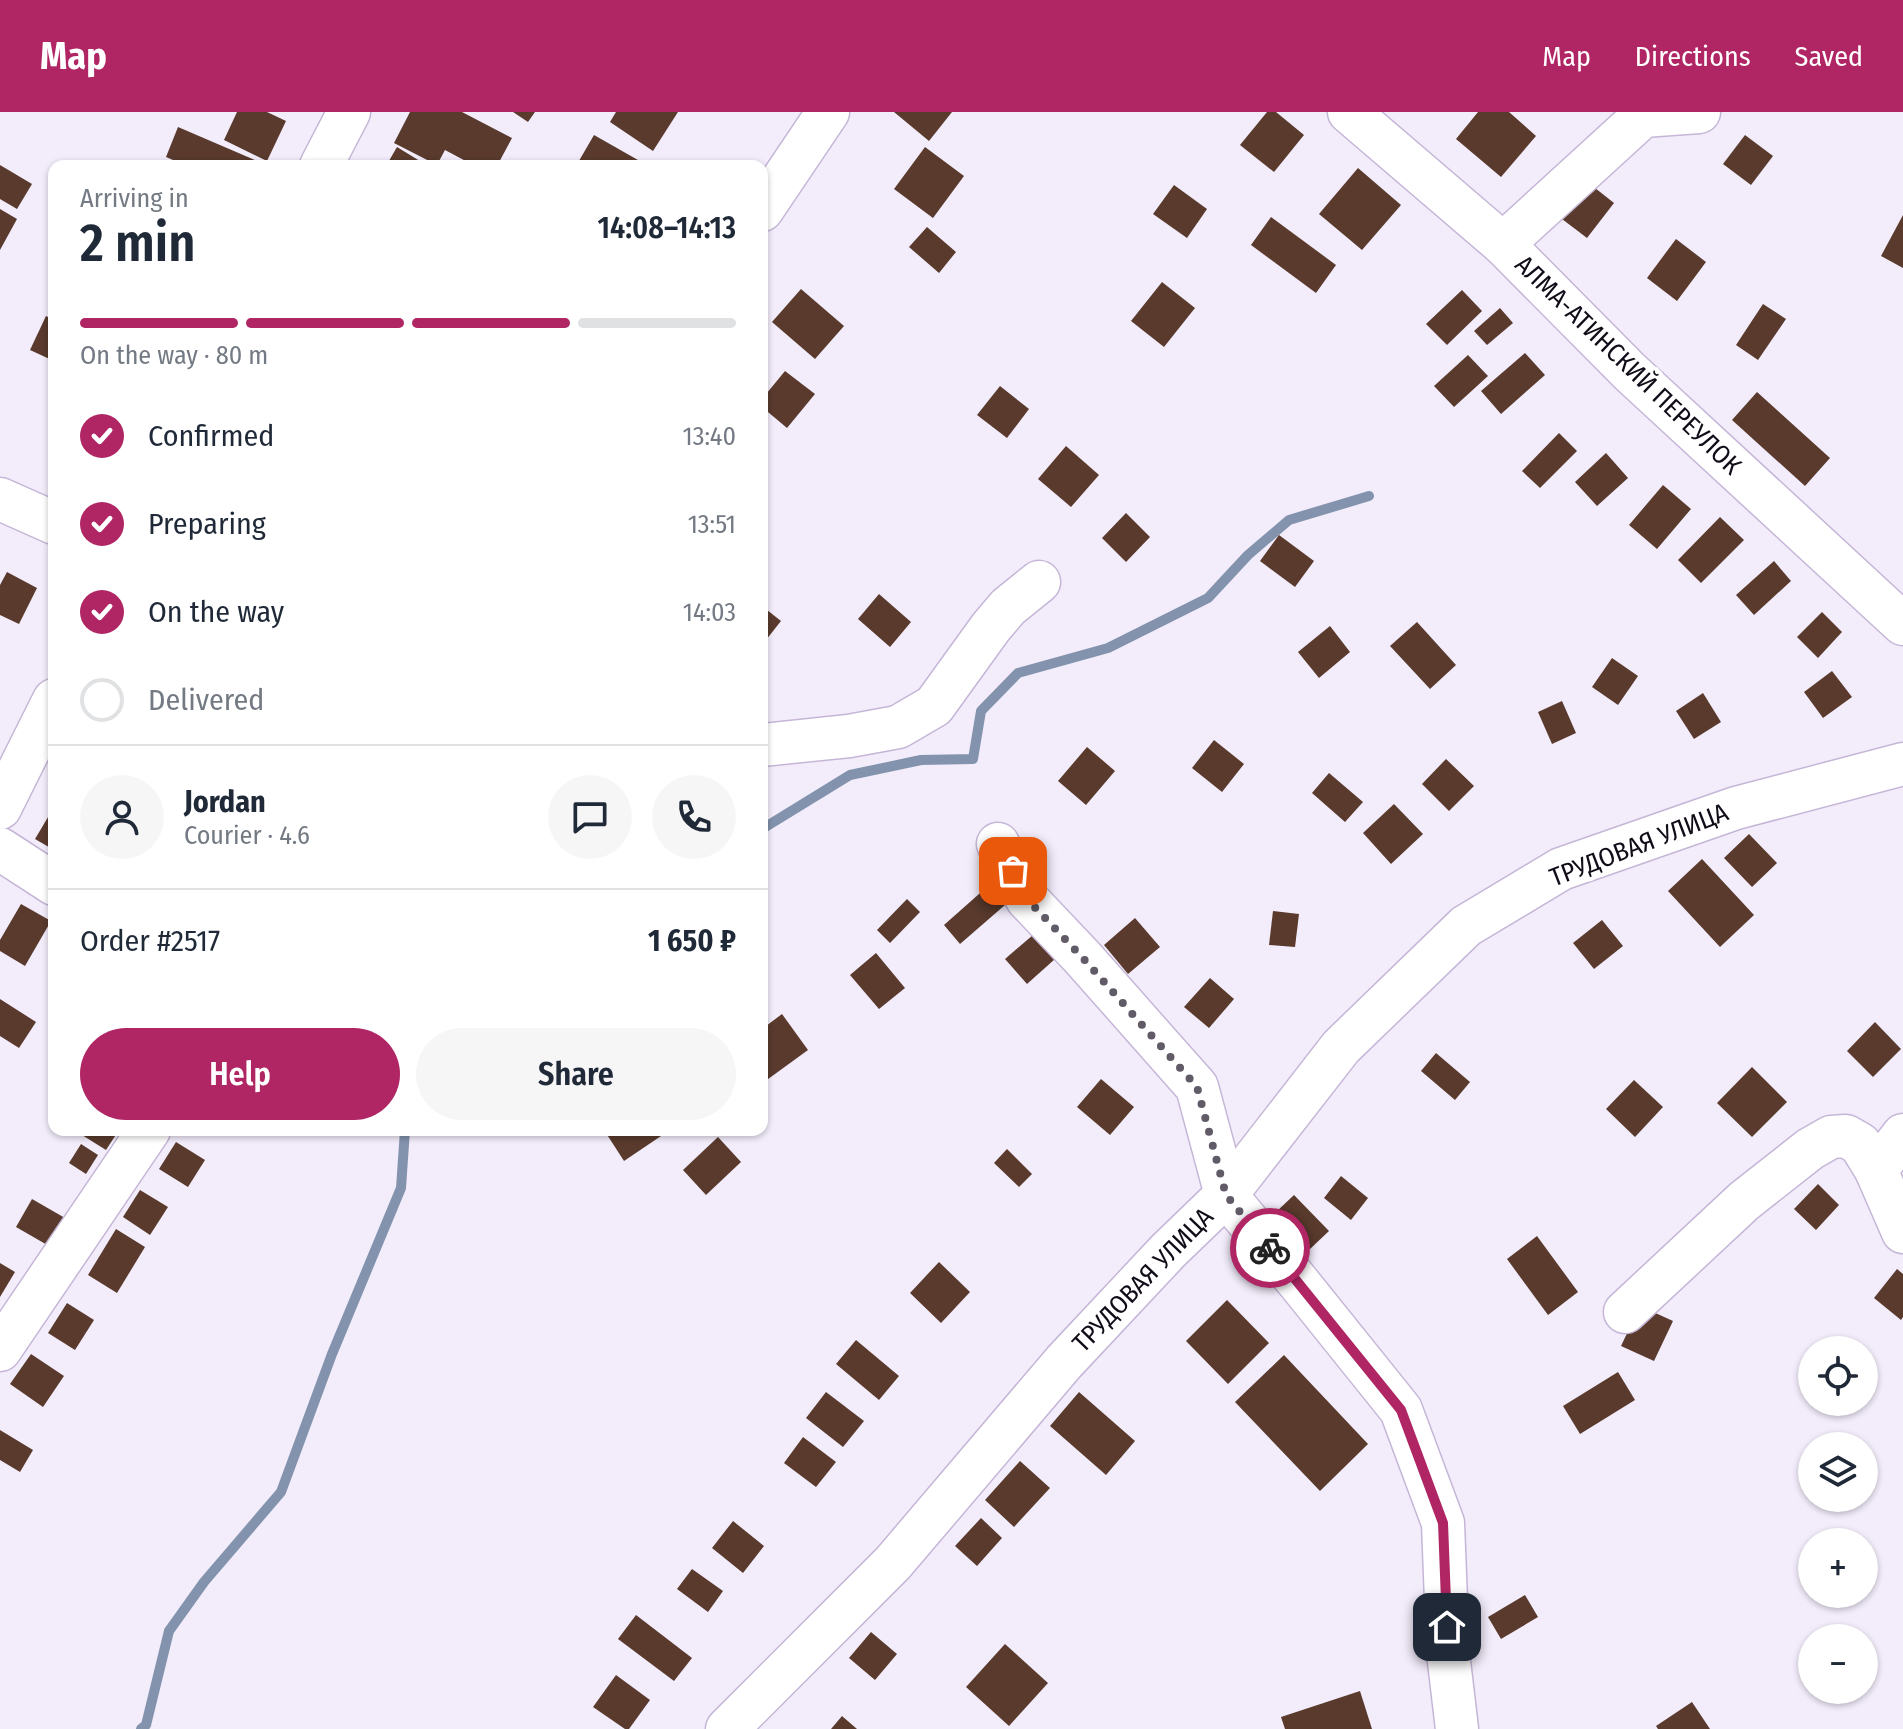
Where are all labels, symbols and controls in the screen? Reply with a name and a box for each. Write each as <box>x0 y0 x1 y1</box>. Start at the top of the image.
text: Map <box>40 33 107 79</box>
text: Map <box>1542 40 1591 73</box>
text: Directions <box>1635 40 1751 73</box>
text: Saved <box>1795 40 1863 73</box>
text: Arriving in <box>80 183 189 214</box>
text: 14:08–14:13 <box>598 210 736 246</box>
text: 2 min <box>80 212 196 275</box>
street label: АЛМА-АТИНСКИЙ ПЕРЕУЛОК <box>1509 249 1748 481</box>
text: On the way · 80 m <box>80 340 268 371</box>
icon: check <box>80 414 124 458</box>
text: Confirmed <box>148 418 274 454</box>
text: 13:40 <box>683 421 736 452</box>
icon: check <box>80 502 124 546</box>
text: Preparing <box>148 506 266 542</box>
text: 13:51 <box>688 509 736 540</box>
icon: check <box>80 590 124 634</box>
text: On the way <box>148 594 284 630</box>
text: 14:03 <box>683 597 736 628</box>
text: Delivered <box>148 682 264 718</box>
button: person <box>80 775 164 859</box>
button: chat <box>548 775 632 859</box>
button: phone <box>652 775 736 859</box>
text: Jordan <box>184 784 266 820</box>
street label: ТРУДОВАЯ УЛИЦА <box>1545 797 1733 893</box>
text: Courier · 4.6 <box>184 820 310 851</box>
pin <box>979 837 1047 905</box>
icon: bag <box>991 849 1035 893</box>
text: Order #2517 <box>80 923 220 959</box>
text: 1 650 ₽ <box>648 923 736 959</box>
button: Help <box>80 1028 400 1120</box>
button: Share <box>416 1028 736 1120</box>
street label: ТРУДОВАЯ УЛИЦА <box>1066 1201 1220 1359</box>
courier <box>1230 1208 1310 1288</box>
icon: bike <box>1248 1226 1292 1270</box>
map controls <box>1798 1336 1878 1704</box>
button: locate <box>1798 1336 1878 1416</box>
button: layers <box>1798 1432 1878 1512</box>
button: + <box>1798 1528 1878 1608</box>
pin <box>1413 1593 1481 1661</box>
icon: home <box>1425 1605 1469 1649</box>
button: − <box>1798 1624 1878 1704</box>

